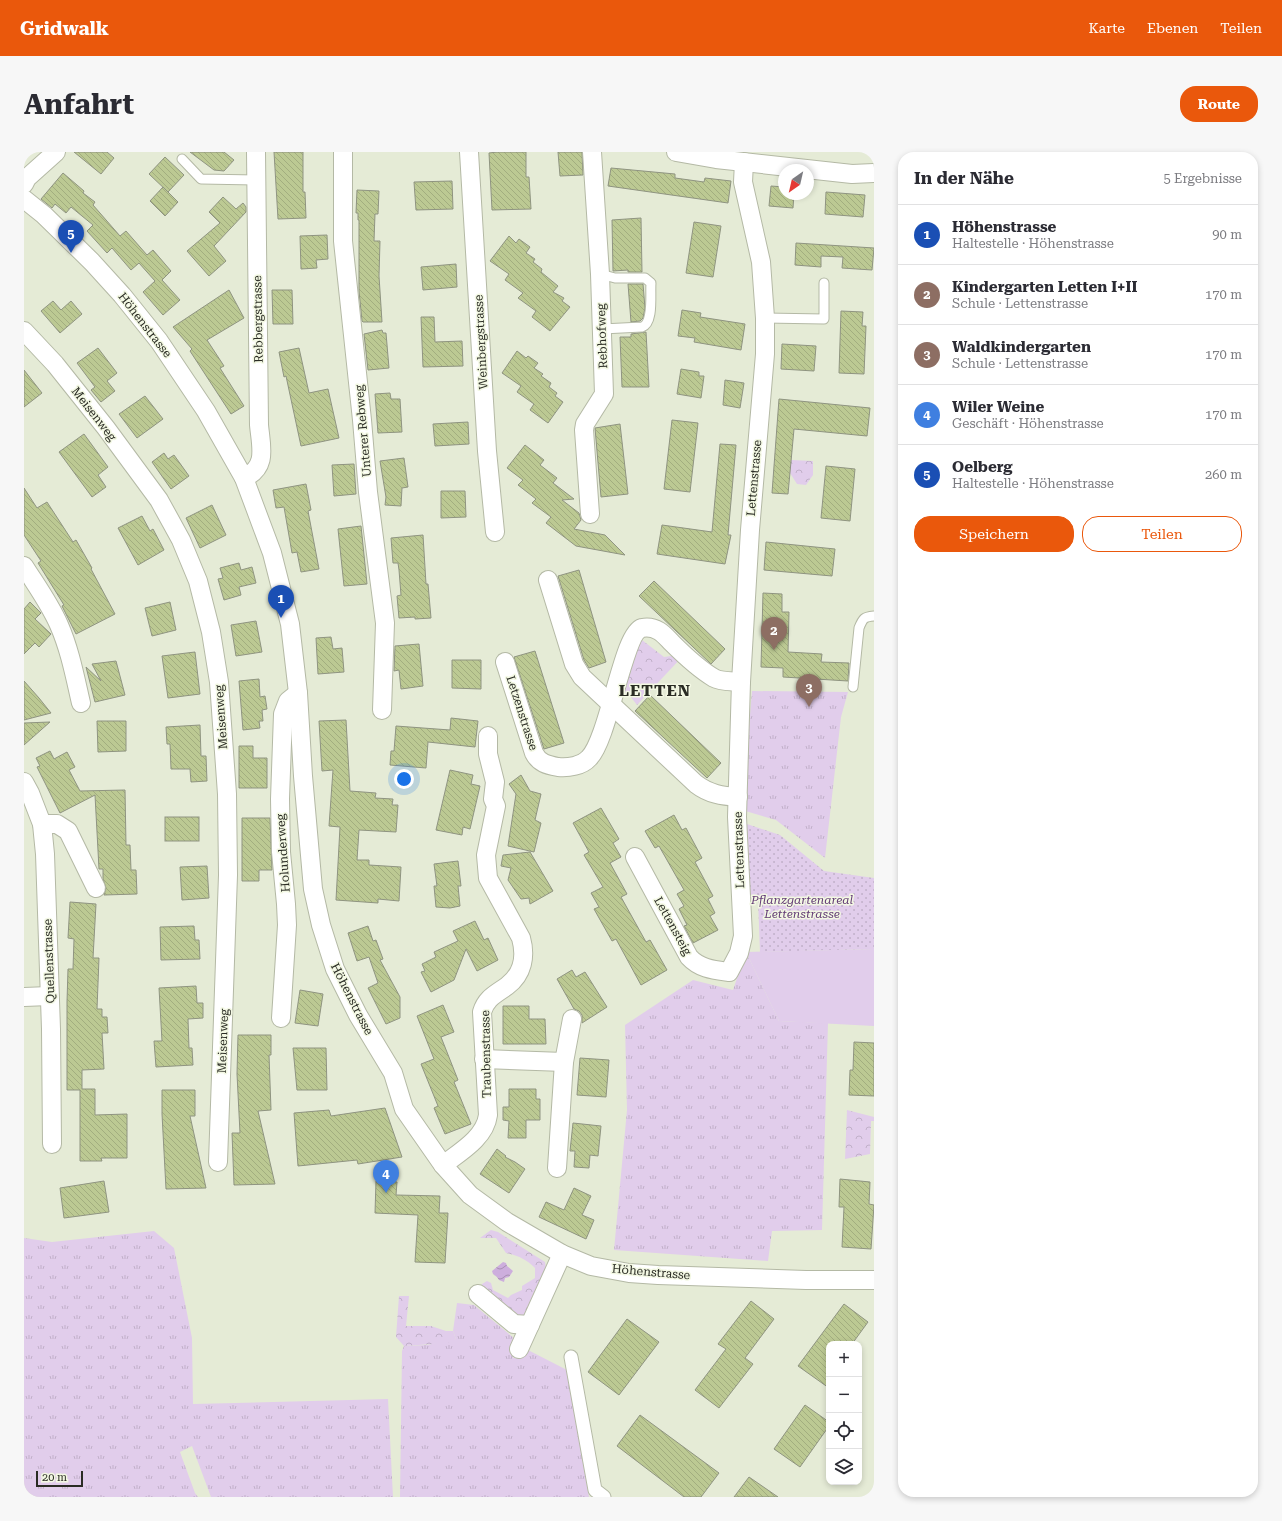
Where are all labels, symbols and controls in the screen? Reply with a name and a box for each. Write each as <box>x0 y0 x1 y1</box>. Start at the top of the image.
text: Gridwalk <box>20 17 109 40</box>
text: Karte <box>1089 20 1125 36</box>
text: Ebenen <box>1147 20 1198 36</box>
text: Teilen <box>1220 20 1262 36</box>
button: Route <box>1180 86 1258 122</box>
text: Anfahrt <box>24 88 134 121</box>
north arrow <box>778 164 814 200</box>
text: In der Nähe <box>914 168 1014 188</box>
text: 5 Ergebnisse <box>1164 171 1242 186</box>
text: Höhenstrasse <box>952 218 1056 236</box>
pin: 5 <box>58 220 84 253</box>
text: 1 <box>923 227 931 242</box>
text: 90 m <box>1212 227 1242 242</box>
text: Haltestelle · Höhenstrasse <box>952 236 1114 251</box>
street label: Rebbergstrasse <box>250 275 266 363</box>
text: Kindergarten Letten I+II <box>952 278 1137 296</box>
text: 2 <box>923 287 931 302</box>
text: 170 m <box>1205 287 1242 302</box>
street label: Höhenstrasse <box>115 290 175 361</box>
street label: Weinbergstrasse <box>472 294 490 390</box>
text: Schule · Lettenstrasse <box>952 296 1088 311</box>
street label: Rebhofweg <box>594 303 610 369</box>
text: Waldkindergarten <box>952 338 1091 356</box>
text: 3 <box>923 347 931 362</box>
text: 170 m <box>1205 347 1242 362</box>
text: Schule · Lettenstrasse <box>952 356 1088 371</box>
street label: Meisenweg <box>69 384 120 444</box>
street label: Unterer Rebweg <box>352 384 374 478</box>
text: Wiler Weine <box>952 398 1044 416</box>
text: 4 <box>923 407 931 422</box>
text: 170 m <box>1205 407 1242 422</box>
text: Geschäft · Höhenstrasse <box>952 416 1104 431</box>
street label: Lettenstrasse <box>744 439 764 517</box>
text: Oelberg <box>952 458 1013 476</box>
text: 5 <box>923 467 931 482</box>
text: 260 m <box>1205 467 1242 482</box>
text: Haltestelle · Höhenstrasse <box>952 476 1114 491</box>
button: Speichern <box>914 516 1074 552</box>
button: Teilen <box>1082 516 1242 552</box>
pin: 1 <box>268 585 294 618</box>
pin: 2 <box>761 617 787 650</box>
street label: Letzenstrasse <box>503 674 541 753</box>
pin: 3 <box>796 674 822 707</box>
district label: LETTEN <box>619 681 691 700</box>
street label: Meisenweg <box>212 684 230 750</box>
your location <box>394 769 414 789</box>
street label: Lettenstrasse <box>731 811 747 889</box>
street label: Holunderweg <box>273 813 293 893</box>
park label: Pflanzgartenareal Lettenstrasse <box>750 893 853 921</box>
street label: Lettensteig <box>651 894 695 958</box>
street label: Quellenstrasse <box>41 918 57 1004</box>
street label: Höhenstrasse <box>328 961 376 1038</box>
street label: Meisenweg <box>215 1008 231 1074</box>
street label: Traubenstrasse <box>478 1009 494 1098</box>
pin: 4 <box>373 1160 399 1193</box>
street label: Höhenstrasse <box>611 1262 691 1282</box>
map controls <box>826 1341 862 1485</box>
button: + <box>826 1341 862 1377</box>
button: − <box>826 1377 862 1413</box>
button: locate <box>826 1413 862 1449</box>
button: layers <box>826 1449 862 1485</box>
scale bar <box>36 1469 83 1488</box>
text: 20 m <box>42 1471 67 1484</box>

